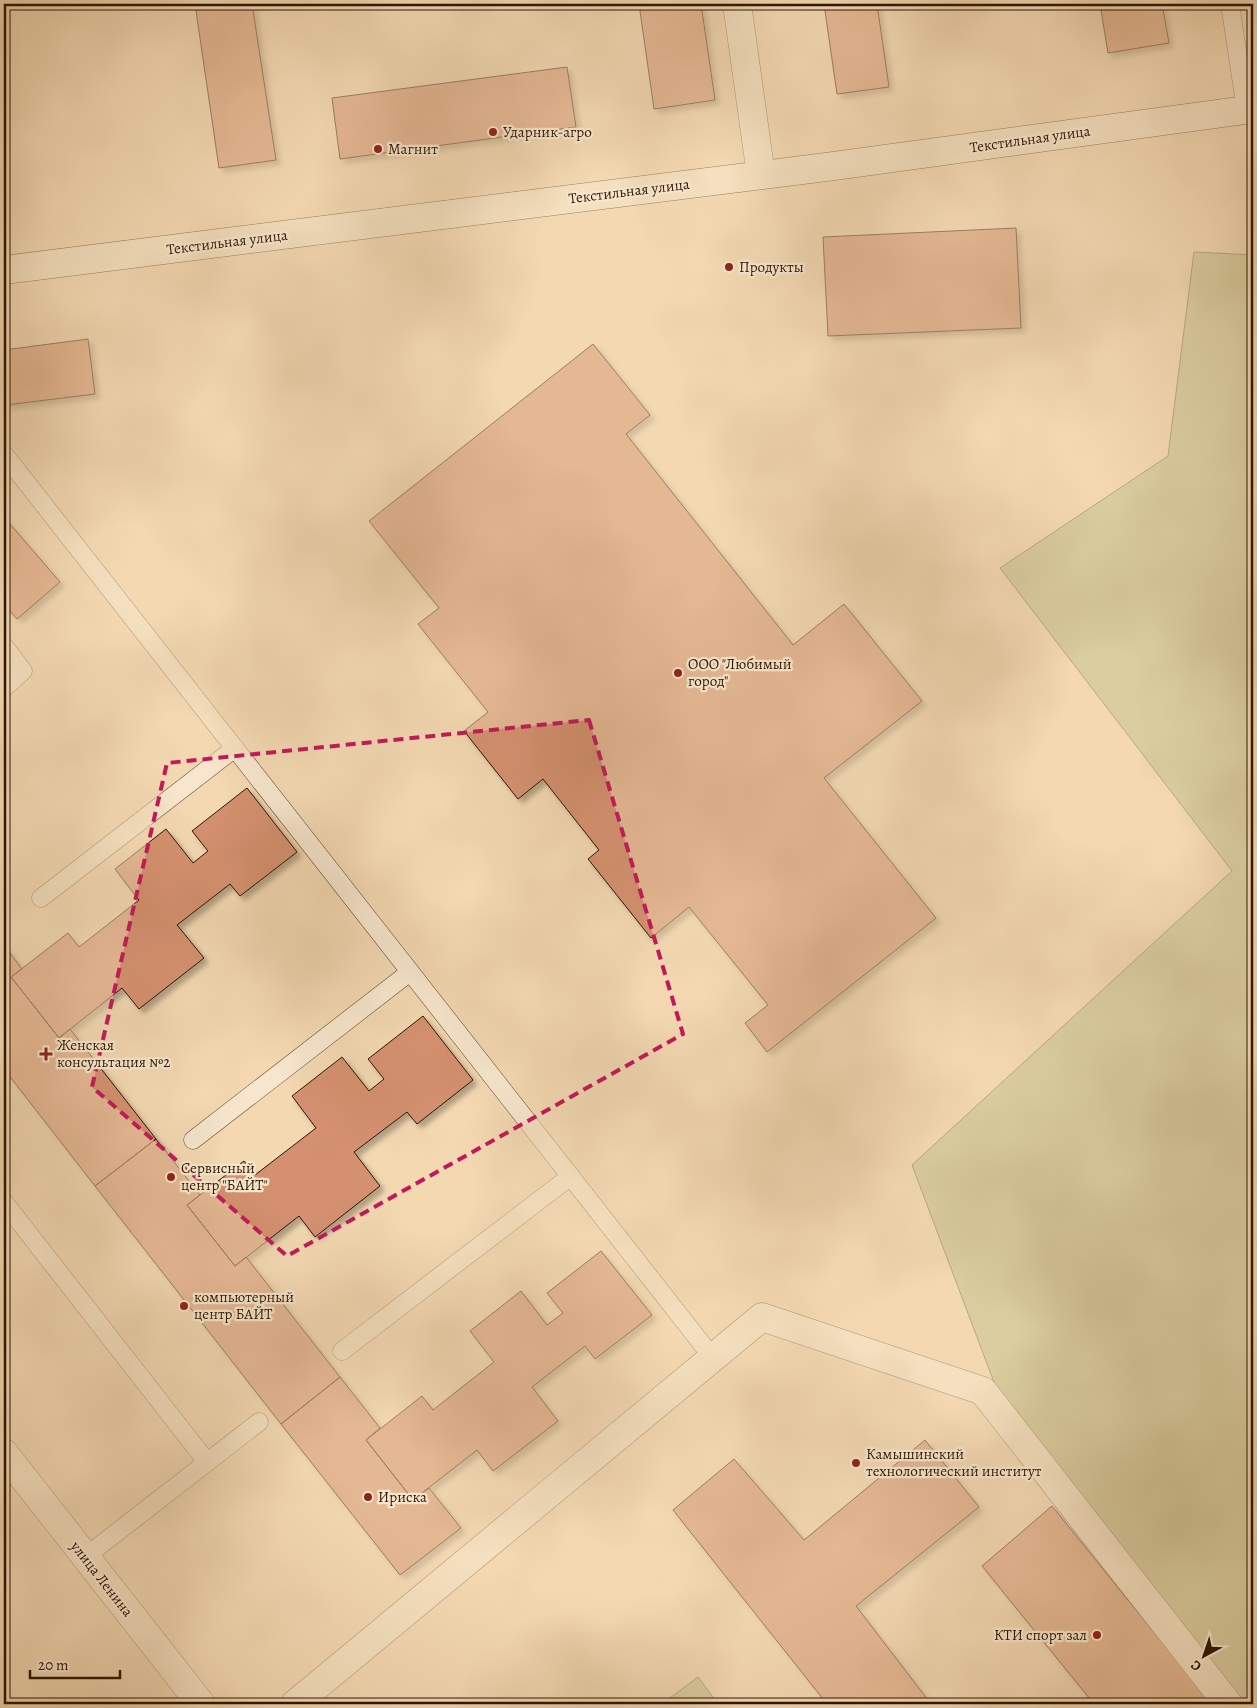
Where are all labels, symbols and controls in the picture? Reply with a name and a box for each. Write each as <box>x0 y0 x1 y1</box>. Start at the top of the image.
street label: Текстильная улица <box>968 121 1092 157</box>
place label: Ударник-агро <box>503 122 592 142</box>
marker: Ударник-агро <box>487 126 499 138</box>
place label: Магнит <box>388 139 438 159</box>
marker: Магнит <box>372 143 384 155</box>
street label: Текстильная улица <box>567 174 691 208</box>
street label: Текстильная улица <box>165 225 289 259</box>
place label: Продукты <box>739 257 804 277</box>
marker: Продукты <box>723 261 735 273</box>
place label: ООО "Любимый город" <box>688 654 792 691</box>
marker: ООО "Любимый город" <box>672 667 684 679</box>
place label: Женская консультация №2 <box>57 1035 170 1072</box>
marker: Женская консультация №2 <box>39 1047 53 1061</box>
place label: Сервисный центр "БАЙТ" <box>181 1158 268 1195</box>
marker: Сервисный центр "БАЙТ" <box>165 1171 177 1183</box>
place label: компьютерный центр БАЙТ <box>194 1287 294 1324</box>
marker: компьютерный центр БАЙТ <box>178 1300 190 1312</box>
place label: Камышинский технологический институт <box>866 1444 1042 1481</box>
marker: Камышинский технологический институт <box>850 1457 862 1469</box>
place label: Ириска <box>378 1487 427 1507</box>
marker: Ириска <box>362 1491 374 1503</box>
street label: улица Ленина <box>66 1536 138 1621</box>
place label: КТИ спорт зал <box>994 1625 1087 1645</box>
marker: КТИ спорт зал <box>1091 1629 1103 1641</box>
north arrow <box>1180 1630 1230 1680</box>
scale bar <box>30 1648 120 1680</box>
text: 20 m <box>38 1655 69 1675</box>
text: С <box>1186 1655 1205 1676</box>

